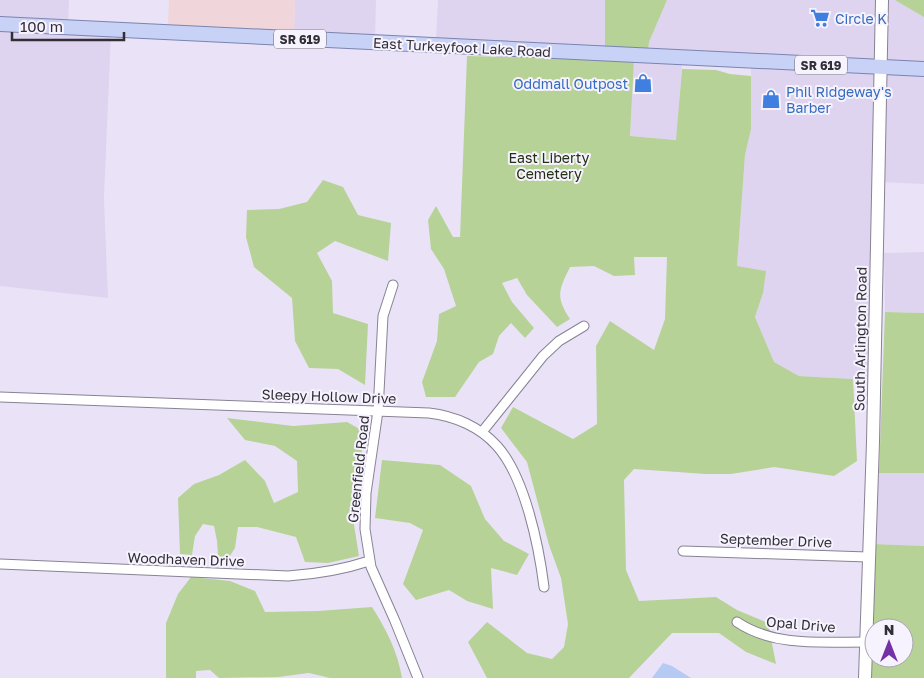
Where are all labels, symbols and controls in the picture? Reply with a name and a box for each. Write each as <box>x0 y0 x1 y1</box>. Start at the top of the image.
supermarket icon: Circle K <box>809 7 831 29</box>
scale bar <box>12 10 125 42</box>
place label: Circle K <box>835 10 887 27</box>
text: 100 m <box>20 17 63 35</box>
road number: SR 619 <box>274 30 326 48</box>
street label: East Turkeyfoot Lake Road <box>373 34 551 60</box>
road number: SR 619 <box>795 56 847 74</box>
shop icon: Oddmall Outpost <box>632 72 654 94</box>
place label: Oddmall Outpost <box>513 75 628 92</box>
place label: Phil Ridgeway's Barber <box>786 83 892 116</box>
shop icon: Phil Ridgeway's Barber <box>760 88 782 110</box>
park label: East Liberty Cemetery <box>509 149 590 182</box>
street label: South Arlington Road <box>850 267 870 411</box>
street label: Sleepy Hollow Drive <box>261 385 397 407</box>
street label: Greenfield Road <box>344 415 372 523</box>
street label: September Drive <box>720 530 832 550</box>
street label: Woodhaven Drive <box>127 548 245 570</box>
street label: Opal Drive <box>766 613 836 635</box>
north arrow <box>864 618 914 668</box>
text: N <box>884 621 894 638</box>

